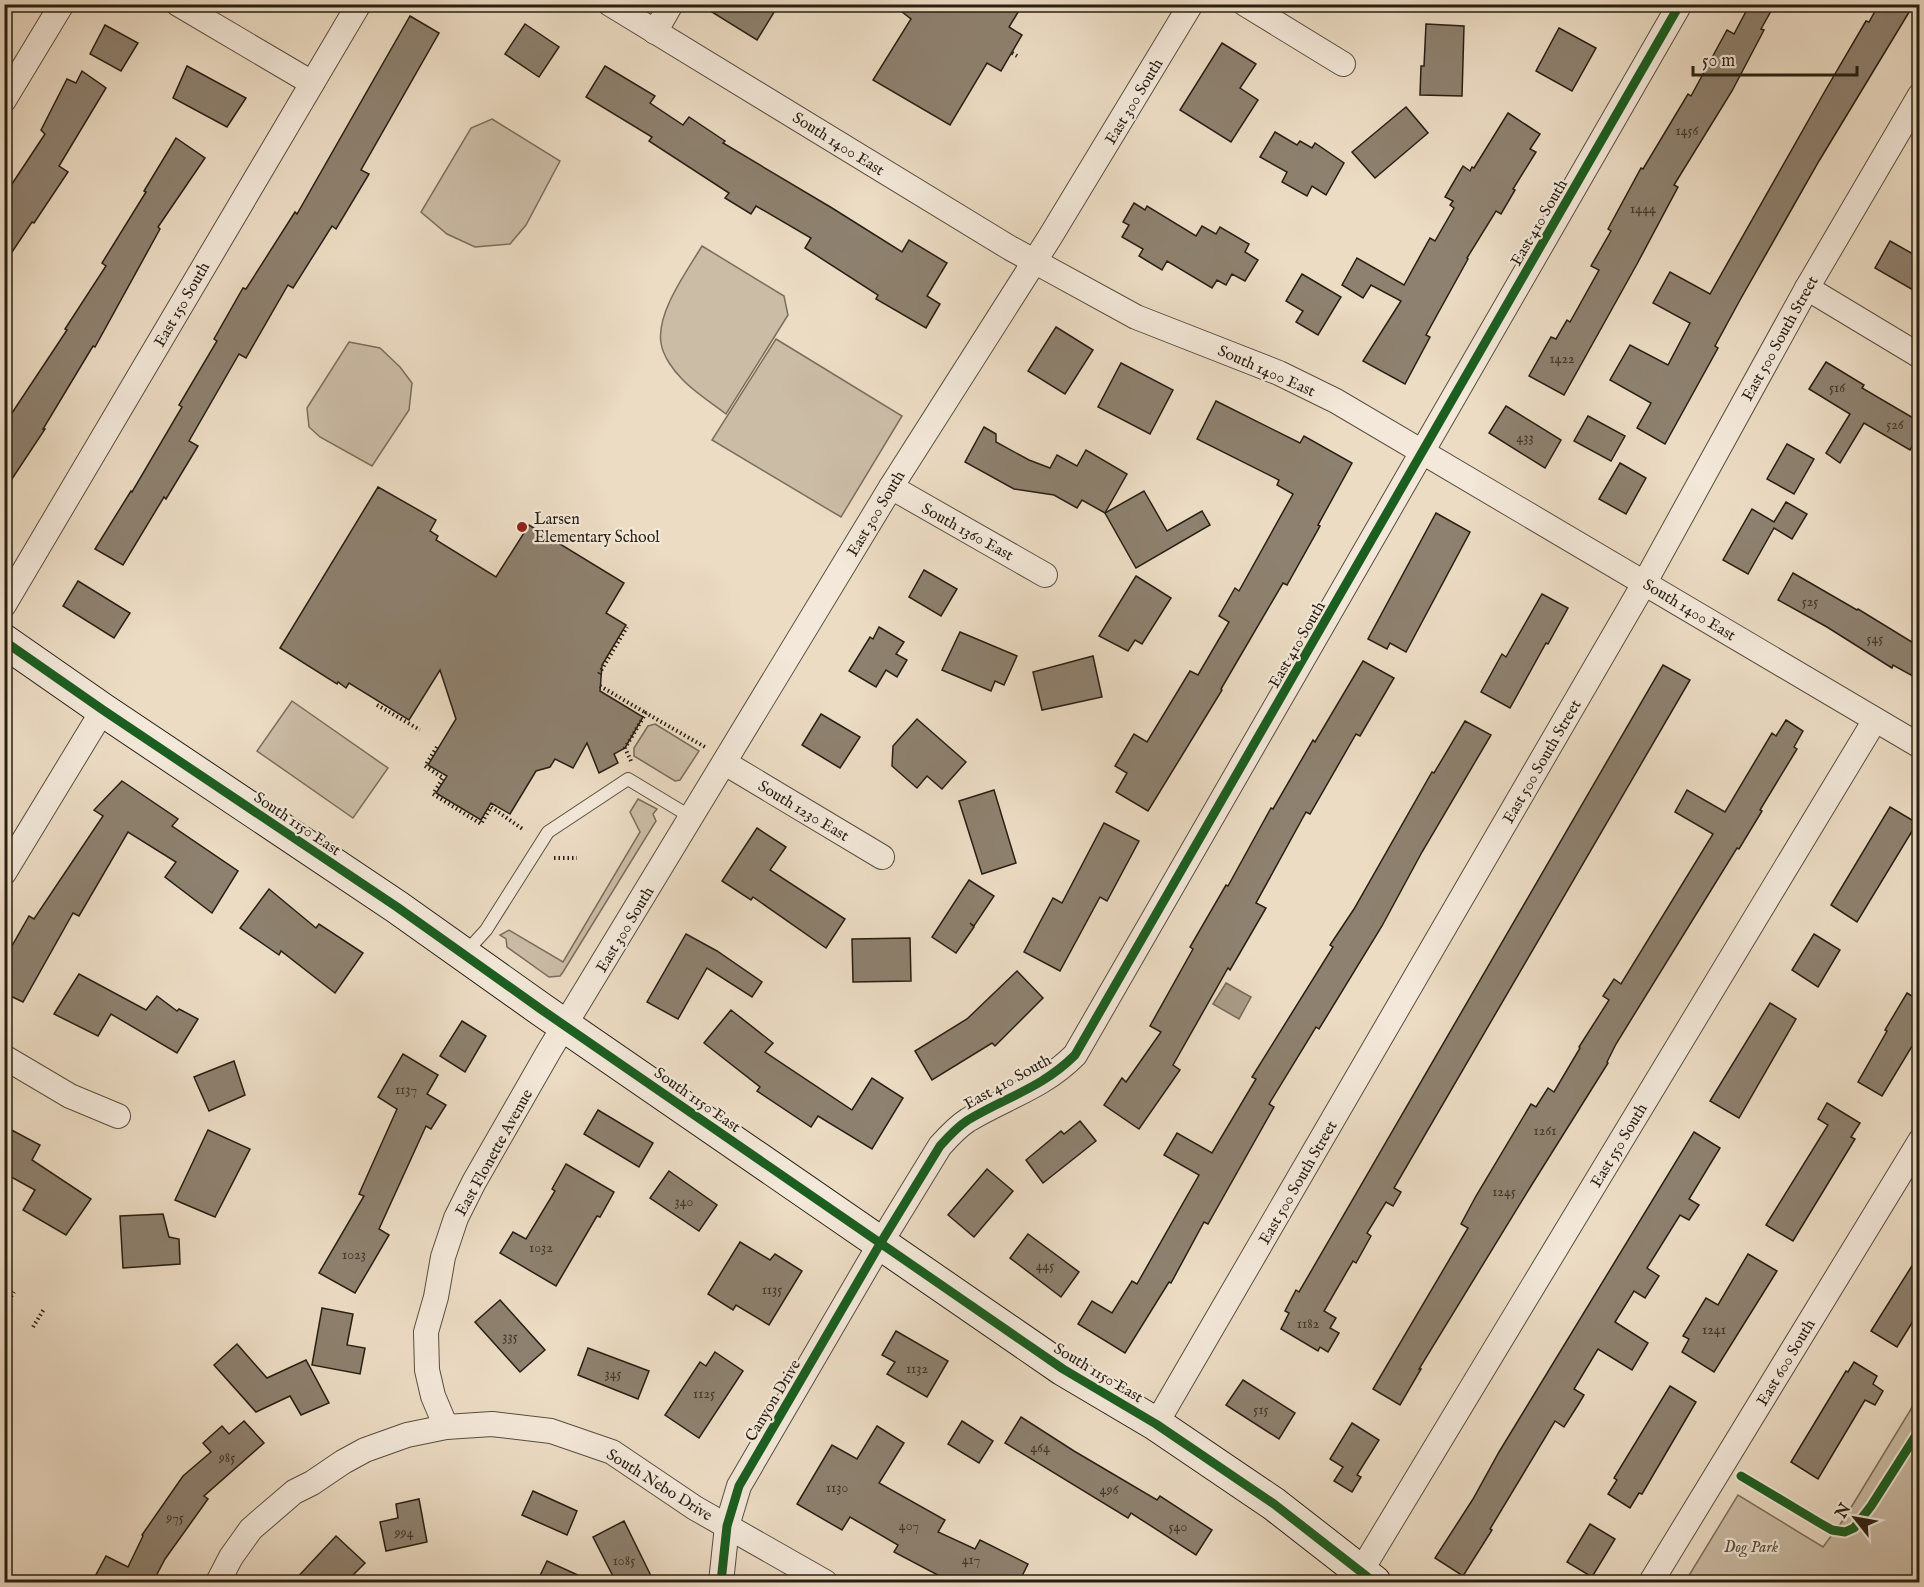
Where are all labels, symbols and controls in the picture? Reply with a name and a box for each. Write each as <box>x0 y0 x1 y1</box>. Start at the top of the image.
scale bar <box>1693 39 1856 77</box>
text: 50 m <box>1702 50 1735 73</box>
street label: East 300 South <box>1101 55 1168 149</box>
street label: South 1400 East <box>788 108 888 181</box>
house number: 1456 <box>1676 122 1700 140</box>
street label: East 410 South <box>1507 176 1573 270</box>
house number: 1444 <box>1630 200 1656 218</box>
street label: East 150 South <box>150 259 215 351</box>
street label: East 500 South Street <box>1738 273 1824 405</box>
street label: South 1400 East <box>1214 341 1319 402</box>
house number: 1422 <box>1549 350 1575 368</box>
house number: 516 <box>1829 379 1846 397</box>
house number: 526 <box>1886 416 1905 434</box>
house number: 433 <box>1516 429 1534 447</box>
street label: East 300 South <box>843 467 910 561</box>
street label: South 1360 East <box>918 499 1017 566</box>
place label: Larsen Elementary School <box>534 510 660 548</box>
marker: Larsen Elementary School <box>515 520 529 534</box>
street label: South 1400 East <box>1639 575 1739 647</box>
house number: 525 <box>1802 593 1818 611</box>
street label: East 410 South <box>1265 598 1331 692</box>
house number: 545 <box>1867 630 1883 648</box>
street label: East 500 South Street <box>1499 696 1587 828</box>
street label: South 1230 East <box>754 777 852 847</box>
street label: South 1150 East <box>250 788 345 861</box>
street label: East 300 South <box>592 883 659 977</box>
street label: East 410 South <box>961 1050 1056 1115</box>
street label: South 1150 East <box>650 1064 744 1138</box>
house number: 1137 <box>395 1081 417 1099</box>
street label: East Flonette Avenue <box>452 1086 538 1220</box>
street label: East 550 South <box>1587 1100 1653 1192</box>
street label: East 500 South Street <box>1255 1117 1343 1249</box>
house number: 1261 <box>1534 1122 1556 1140</box>
house number: 1245 <box>1492 1183 1516 1201</box>
house number: 340 <box>675 1193 694 1211</box>
house number: 1032 <box>529 1239 553 1257</box>
house number: 1023 <box>342 1246 366 1264</box>
house number: 445 <box>1036 1257 1054 1275</box>
house number: 1135 <box>762 1281 782 1299</box>
house number: 1182 <box>1297 1315 1320 1333</box>
street label: East 600 South <box>1753 1316 1821 1410</box>
house number: 1241 <box>1702 1321 1726 1339</box>
house number: 335 <box>502 1328 518 1346</box>
street label: South 1150 East <box>1050 1339 1147 1408</box>
street label: Canyon Drive <box>741 1356 806 1446</box>
house number: 1132 <box>906 1360 929 1378</box>
house number: 345 <box>604 1365 622 1383</box>
house number: 1125 <box>693 1385 715 1403</box>
house number: 515 <box>1253 1401 1269 1419</box>
house number: 464 <box>1030 1439 1050 1457</box>
street label: South Nebo Drive <box>602 1445 716 1526</box>
house number: 985 <box>218 1449 235 1467</box>
house number: 1130 <box>826 1479 848 1497</box>
house number: 496 <box>1100 1481 1120 1499</box>
north arrow <box>1825 1488 1885 1548</box>
text: N <box>1831 1500 1856 1523</box>
house number: 975 <box>165 1509 184 1527</box>
house number: 407 <box>899 1517 919 1535</box>
house number: 540 <box>1169 1518 1187 1536</box>
house number: 994 <box>394 1524 414 1542</box>
park label: Dog Park <box>1724 1538 1779 1558</box>
house number: 417 <box>962 1551 980 1569</box>
house number: 1085 <box>613 1552 635 1570</box>

